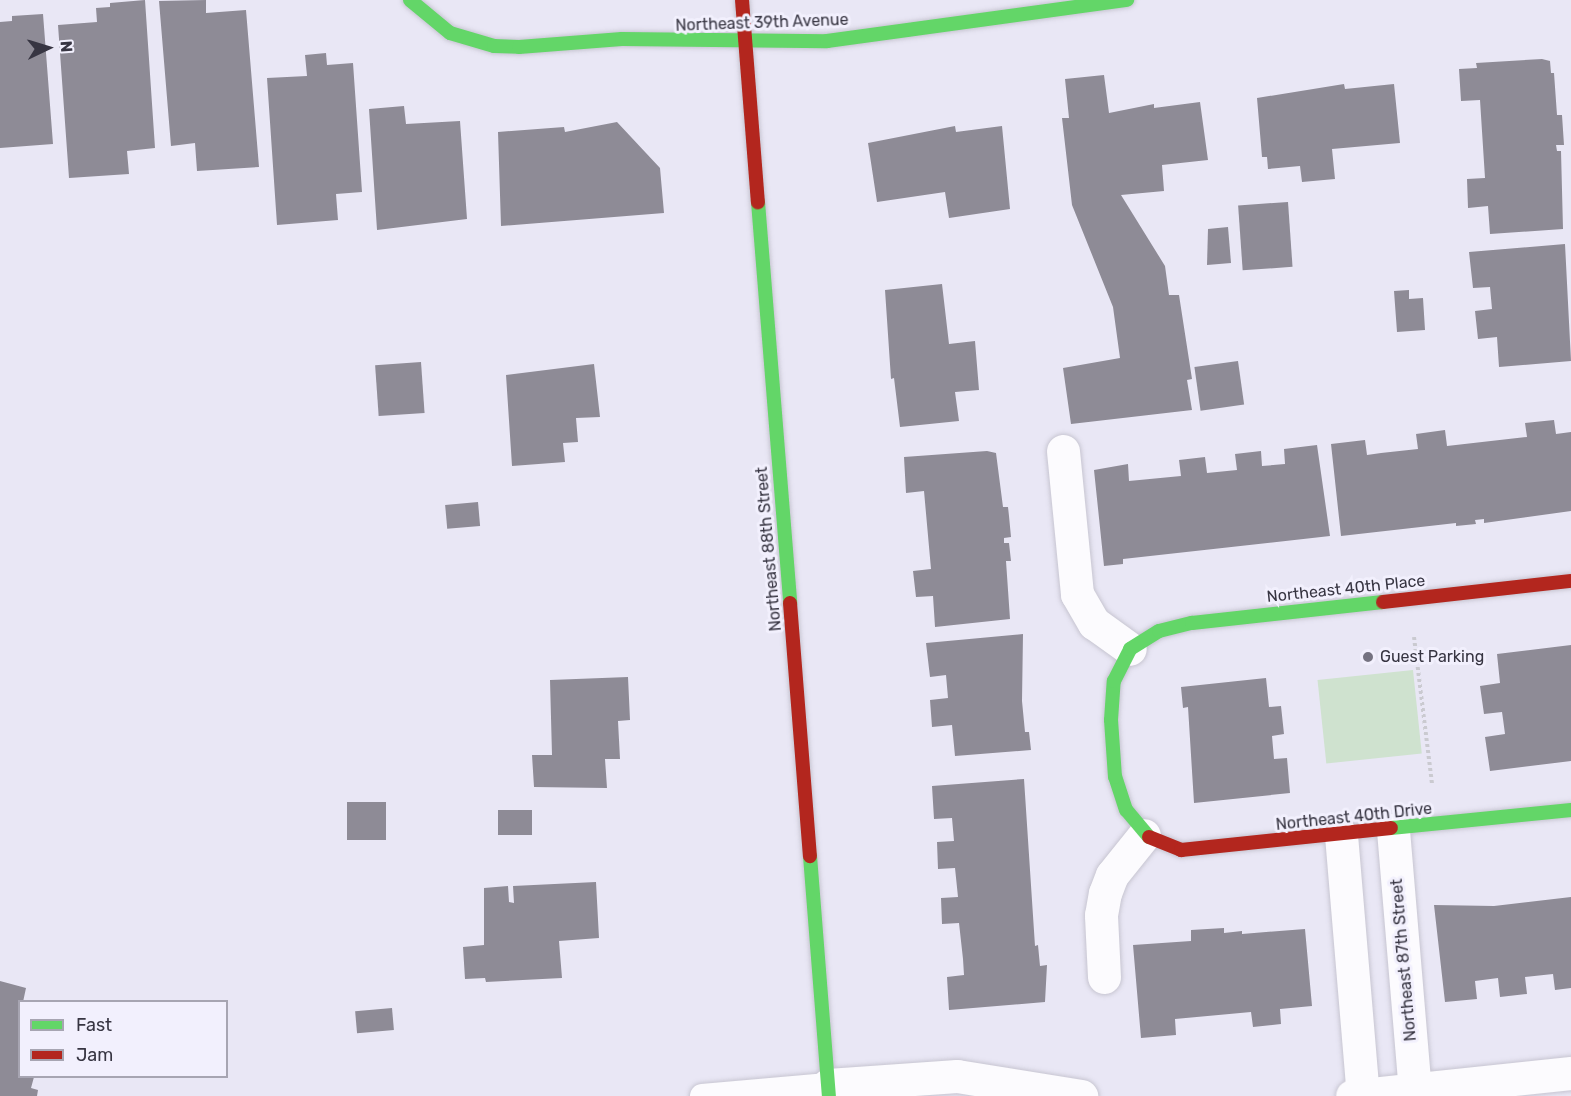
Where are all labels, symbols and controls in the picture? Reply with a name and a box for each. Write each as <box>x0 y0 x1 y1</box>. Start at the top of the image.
street label: Northeast 39th Avenue <box>675 10 849 36</box>
north arrow <box>18 18 78 78</box>
text: N <box>57 40 76 53</box>
street label: Northeast 88th Street <box>752 466 786 632</box>
street label: Northeast 40th Place <box>1266 571 1426 607</box>
place label: Guest Parking <box>1380 647 1484 667</box>
marker: Guest Parking <box>1361 650 1375 664</box>
street label: Northeast 40th Drive <box>1275 799 1433 835</box>
street label: Northeast 87th Street <box>1387 878 1421 1042</box>
legend <box>18 1000 228 1078</box>
text: Fast <box>76 1014 112 1036</box>
text: Jam <box>76 1044 113 1066</box>

